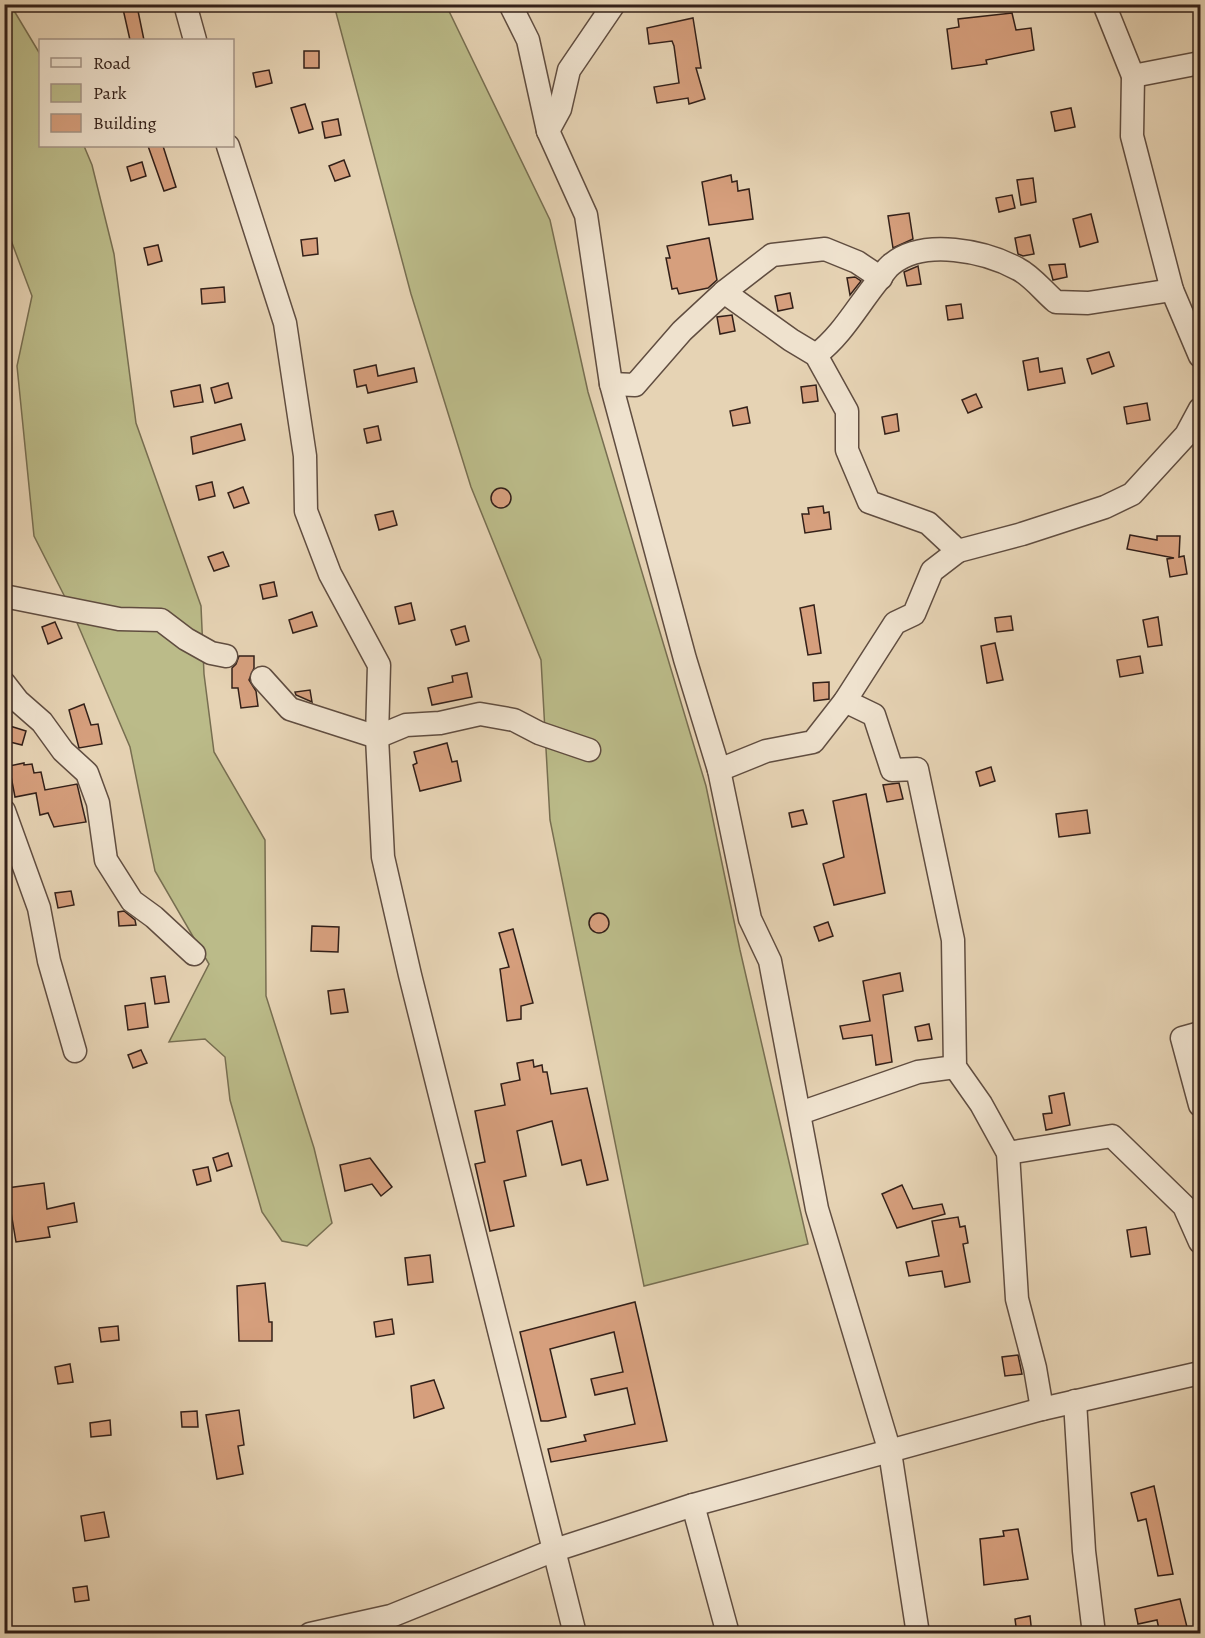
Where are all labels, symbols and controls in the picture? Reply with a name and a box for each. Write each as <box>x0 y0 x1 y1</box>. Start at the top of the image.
legend <box>39 39 234 147</box>
text: Road <box>93 51 131 75</box>
text: Park <box>93 81 127 105</box>
text: Building <box>93 111 157 135</box>

